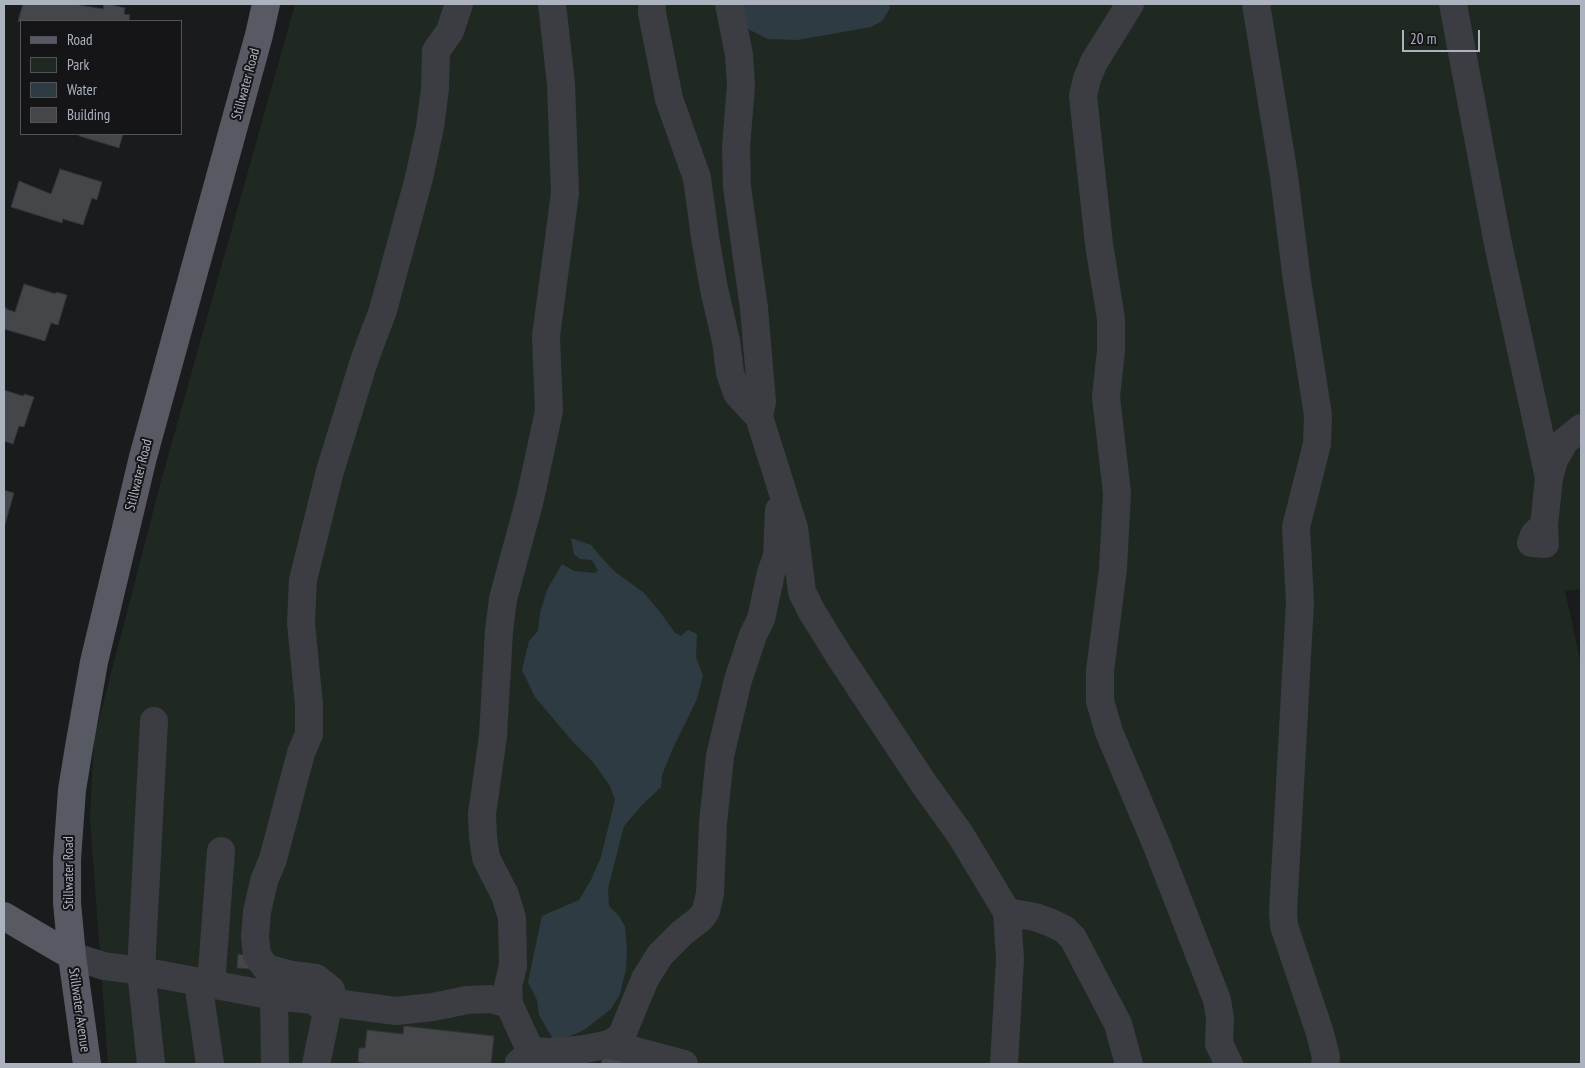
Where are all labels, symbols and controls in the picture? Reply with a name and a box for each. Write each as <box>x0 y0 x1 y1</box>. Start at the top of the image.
legend <box>20 20 182 135</box>
scale bar <box>1405 20 1482 52</box>
text: 20 m <box>1410 29 1436 48</box>
text: Road <box>67 30 93 49</box>
street label: Stillwater Road <box>228 46 264 122</box>
text: Park <box>67 55 89 74</box>
text: Water <box>67 80 97 99</box>
text: Building <box>67 105 110 124</box>
street label: Stillwater Road <box>122 437 156 513</box>
street label: Stillwater Road <box>61 836 77 910</box>
street label: Stillwater Avenue <box>65 967 93 1053</box>

